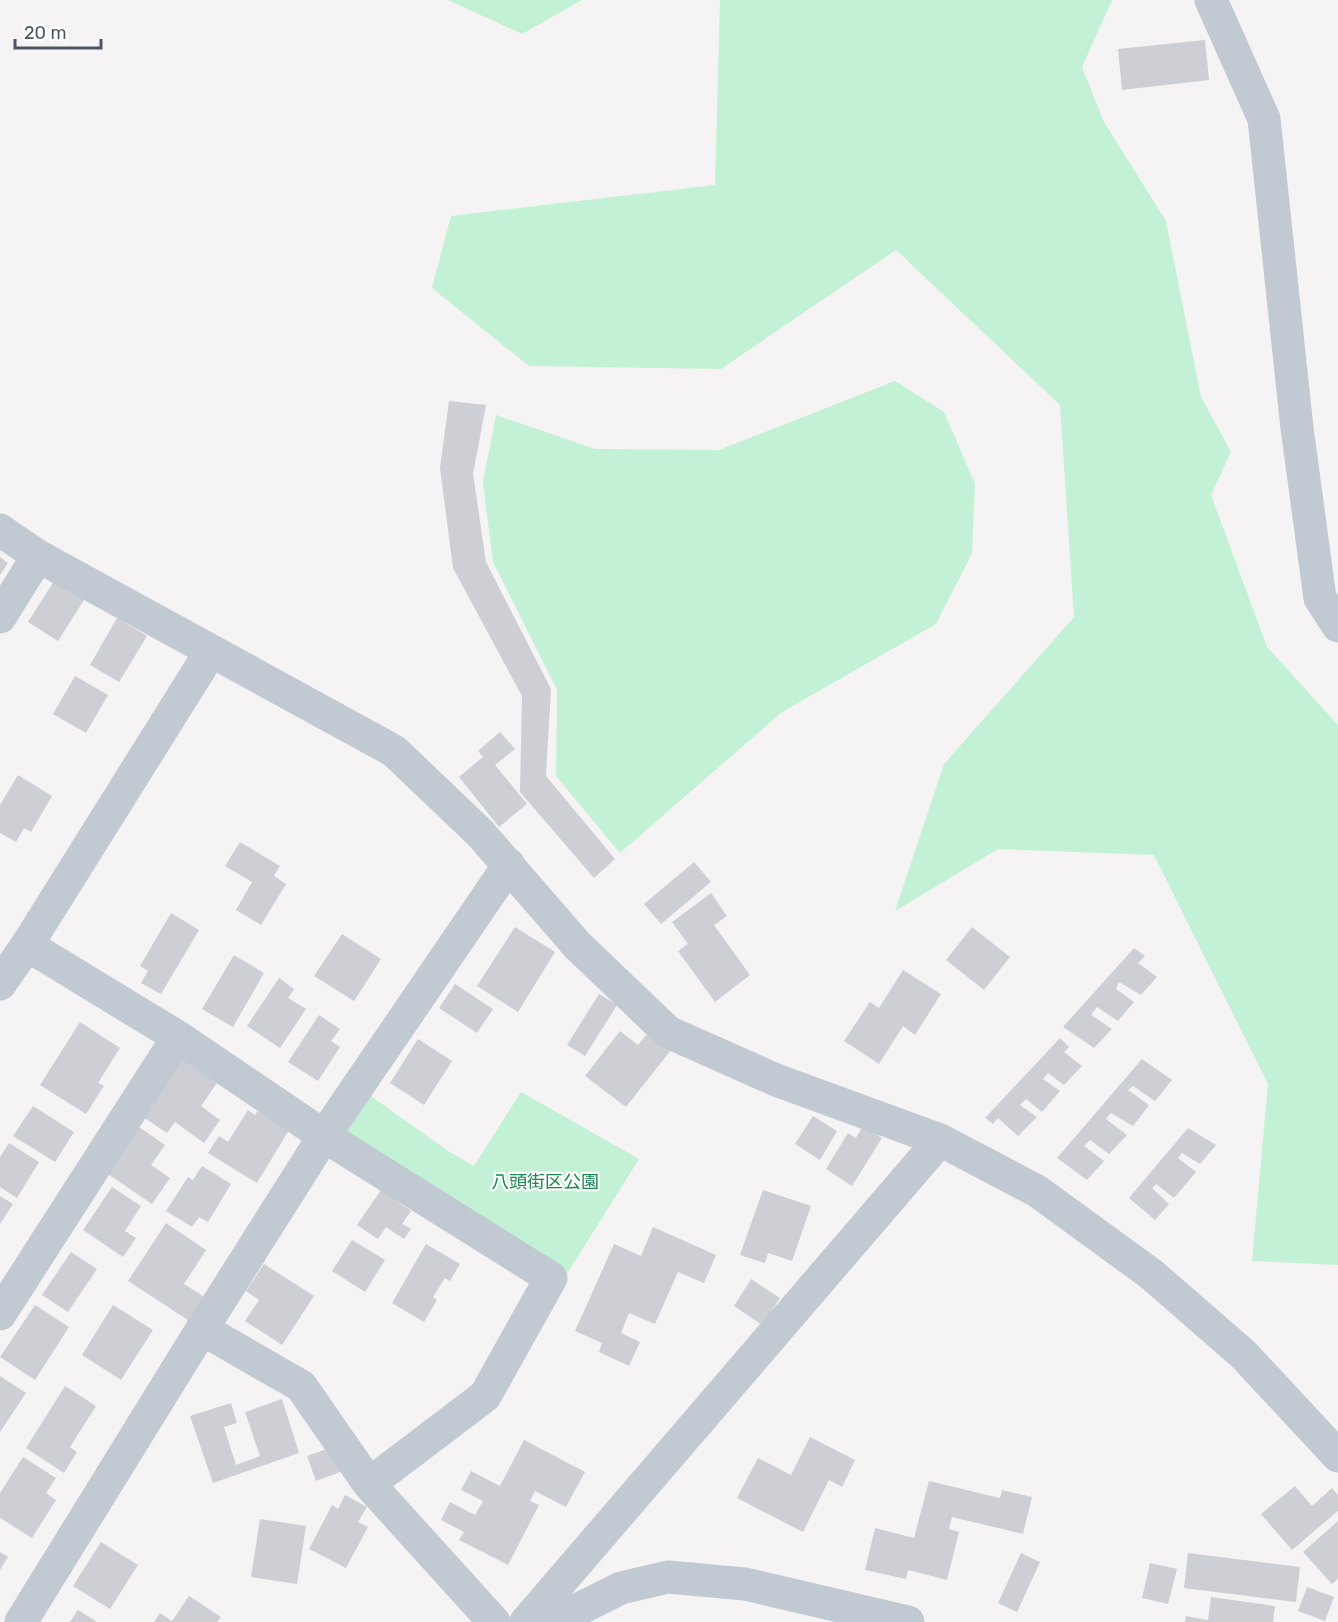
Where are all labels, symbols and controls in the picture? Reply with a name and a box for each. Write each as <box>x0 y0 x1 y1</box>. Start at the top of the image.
scale bar <box>15 12 100 50</box>
text: 20 m <box>24 22 66 44</box>
park label: 八頭街区公園 <box>491 1171 599 1193</box>

